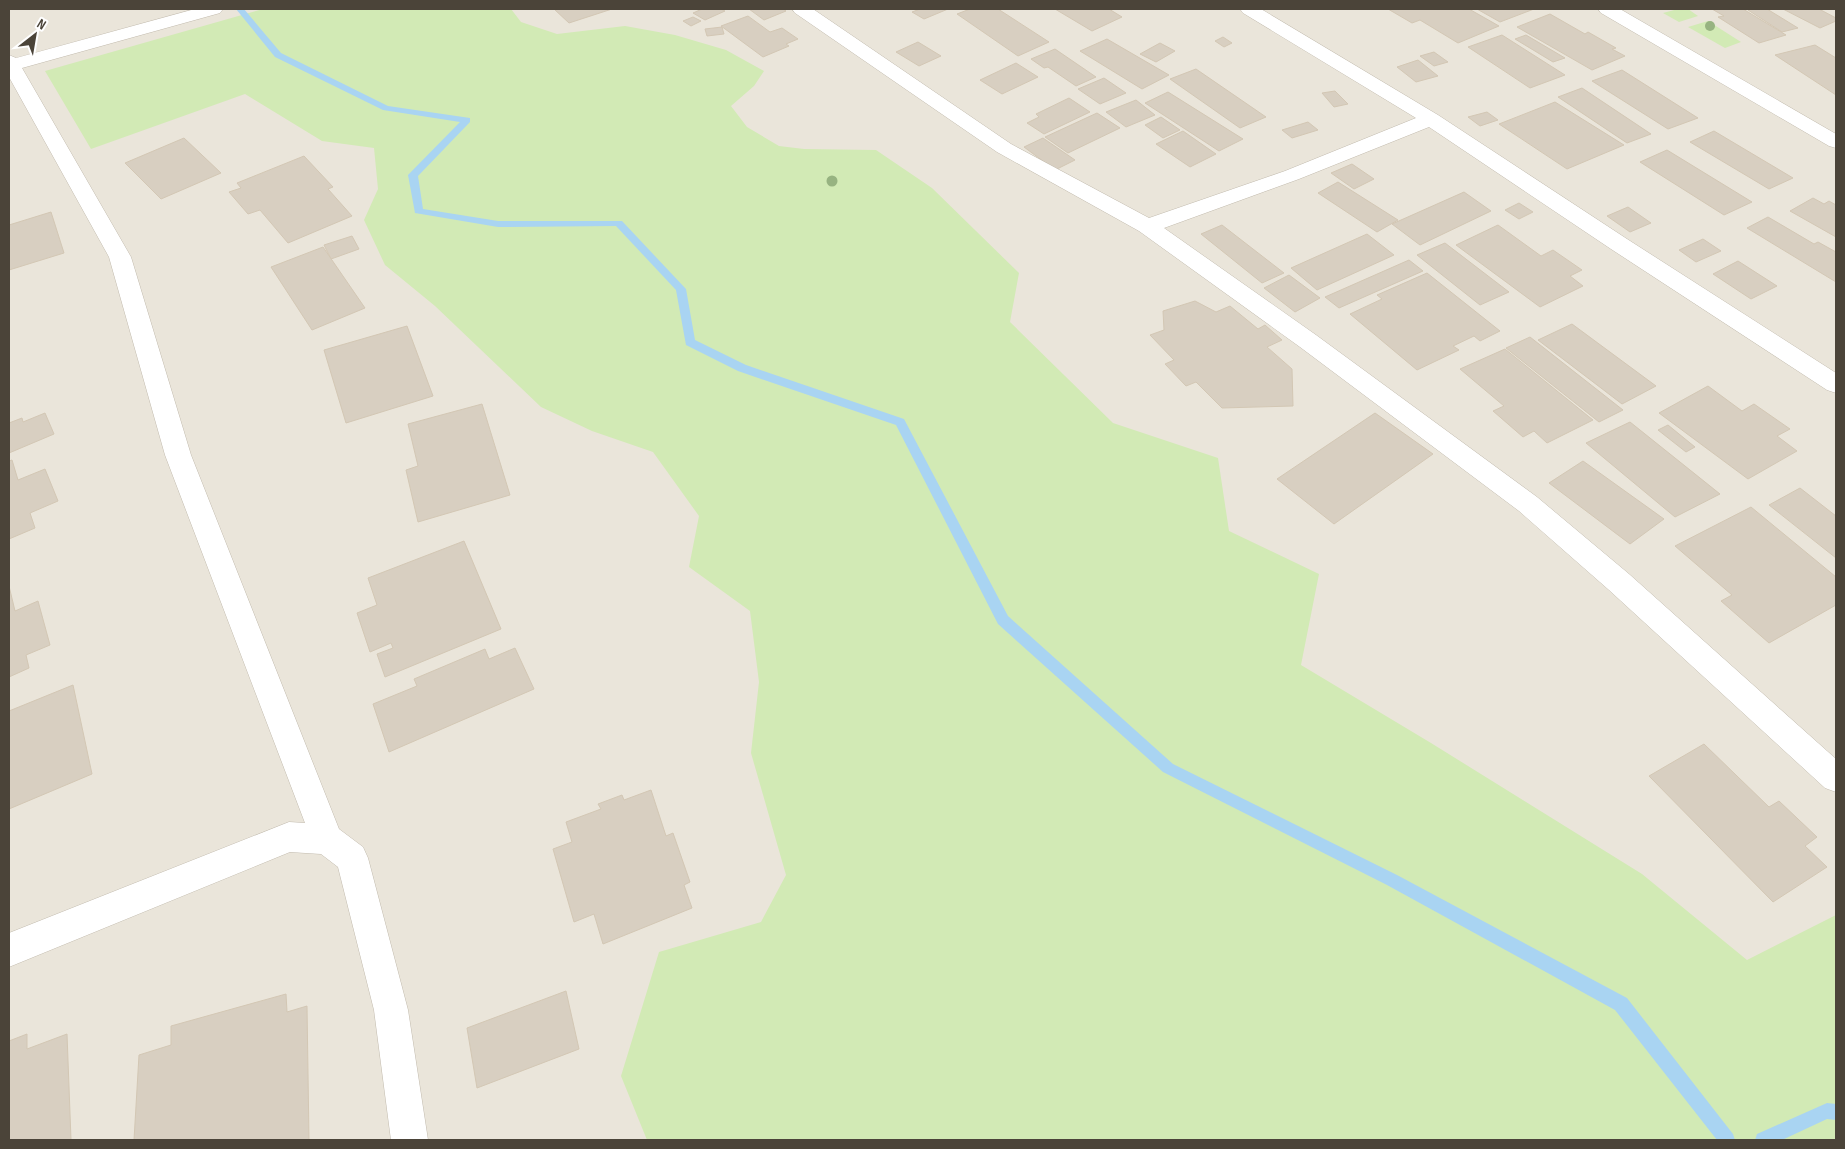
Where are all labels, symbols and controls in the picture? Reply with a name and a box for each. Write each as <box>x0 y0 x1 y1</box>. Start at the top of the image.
north arrow <box>10 10 60 60</box>
text: N <box>34 15 49 33</box>

